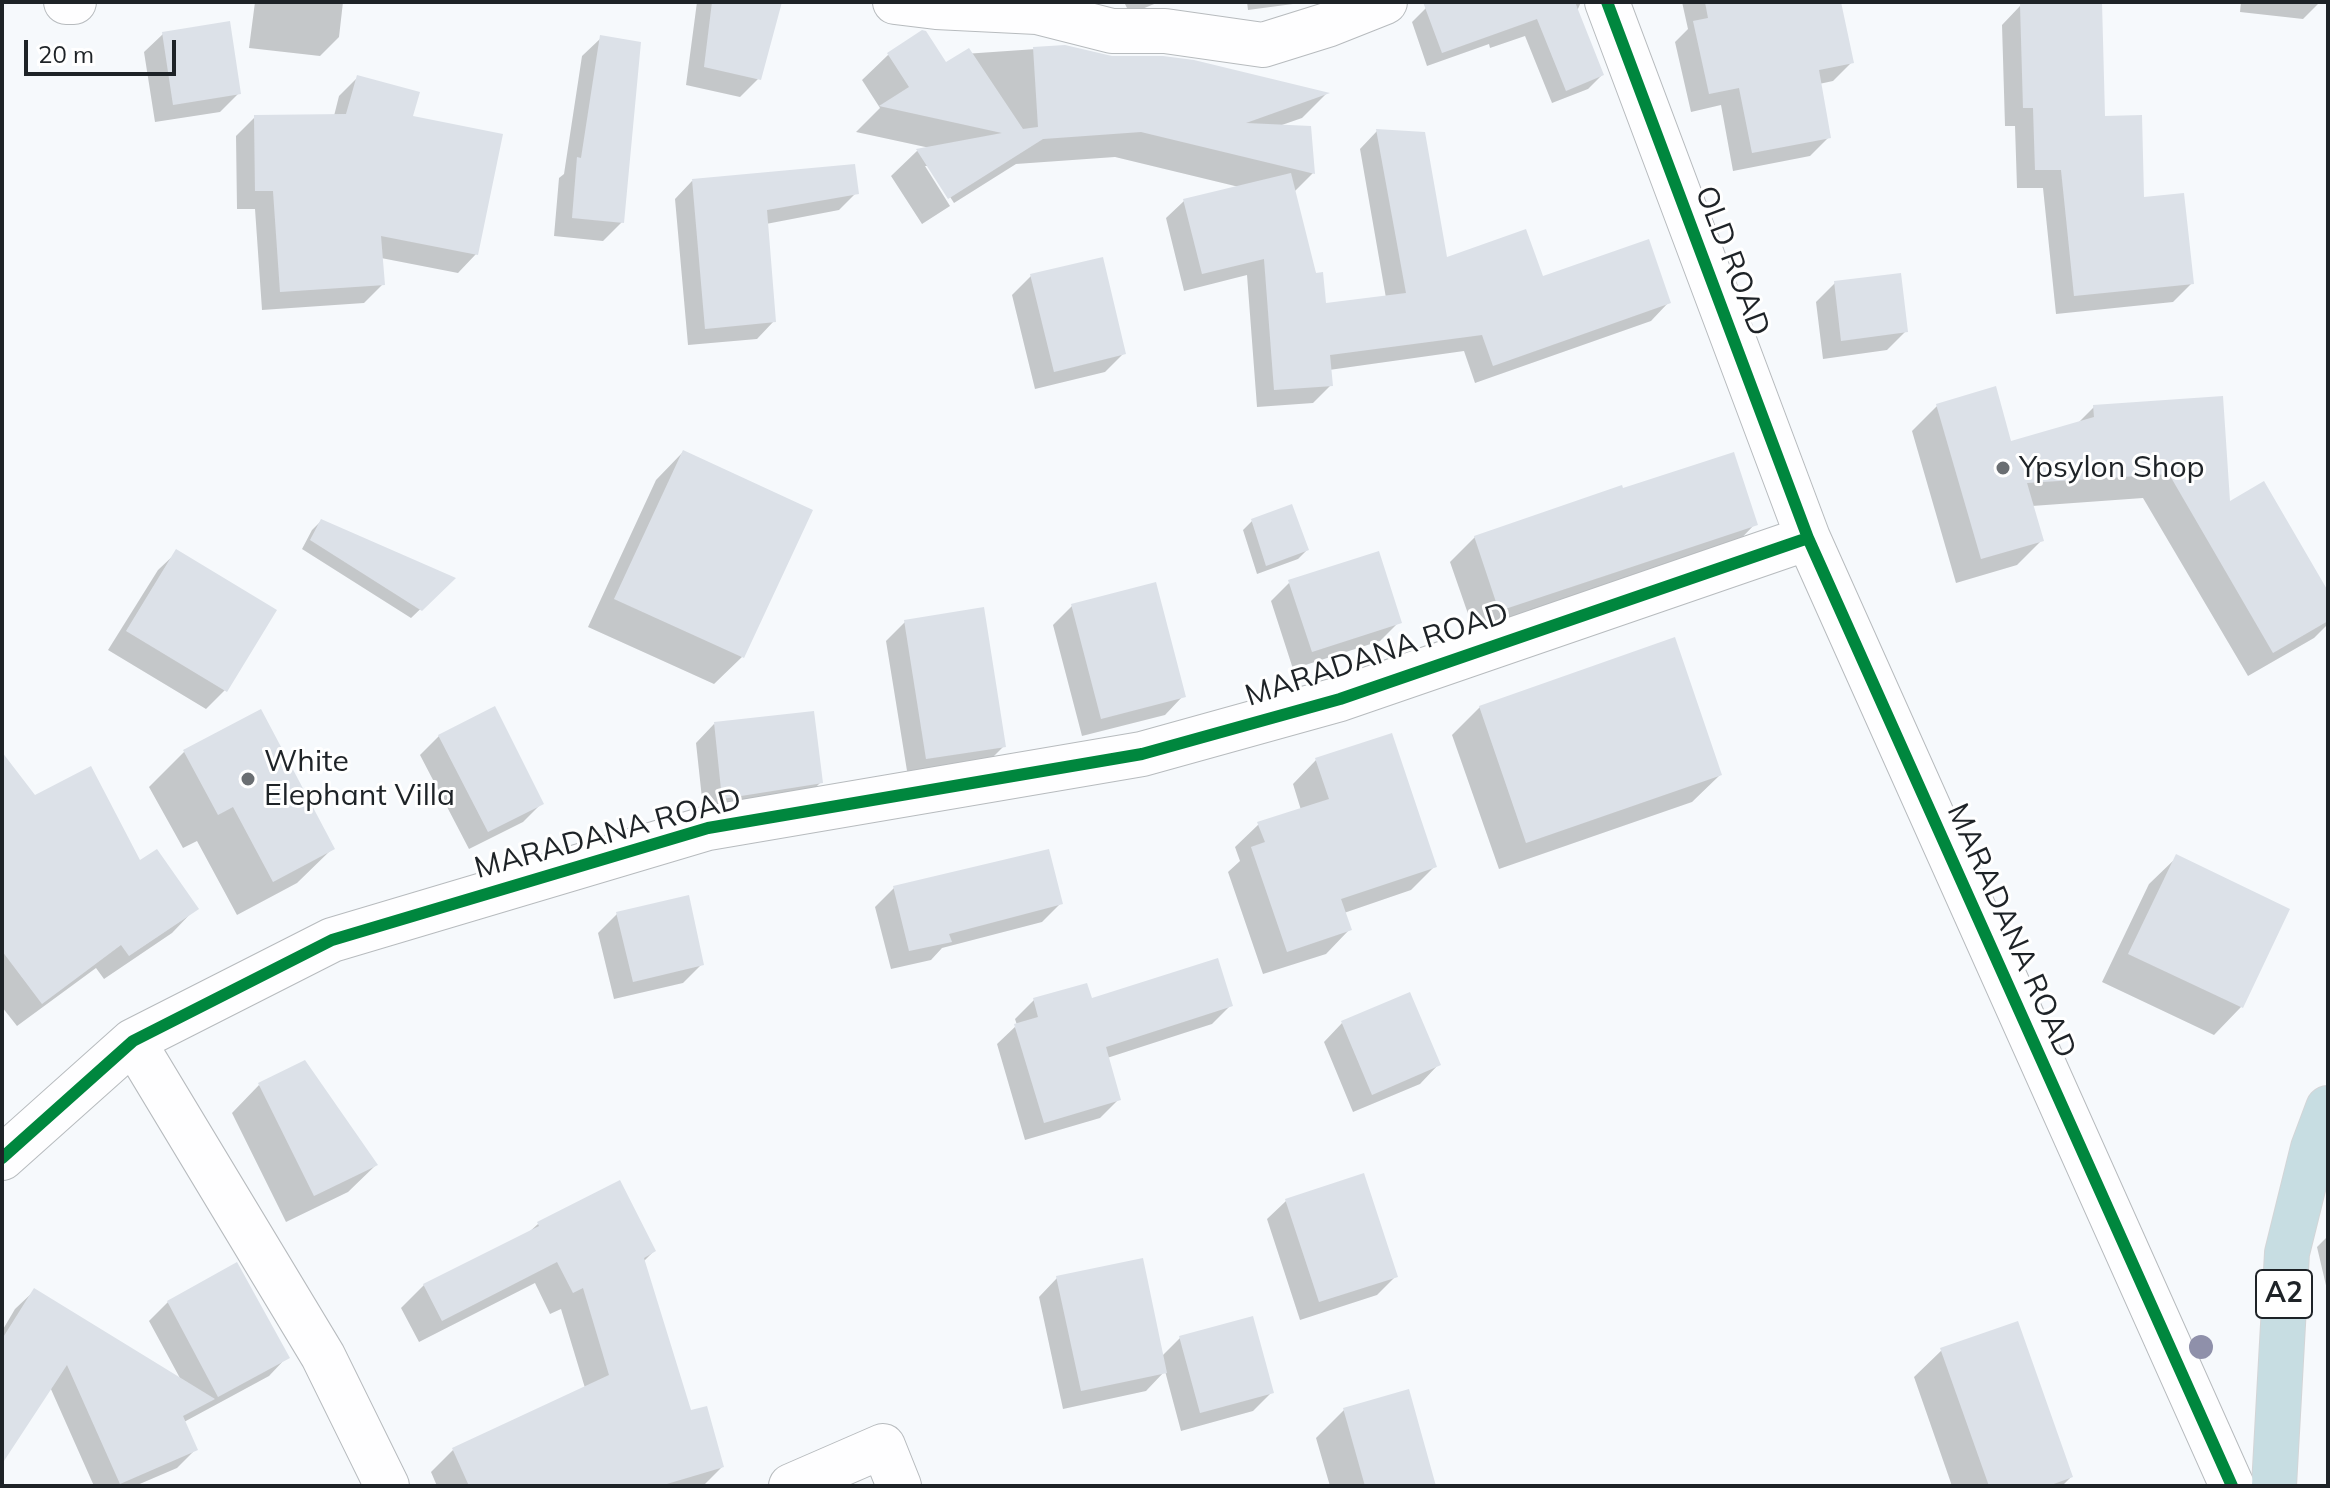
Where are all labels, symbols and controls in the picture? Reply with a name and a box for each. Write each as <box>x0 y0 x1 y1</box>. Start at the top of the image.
scale bar <box>28 24 180 74</box>
text: 20 m <box>38 39 94 69</box>
street label: OLD ROAD <box>1687 181 1777 341</box>
place label: Ypsylon Shop <box>2019 450 2205 486</box>
marker: Ypsylon Shop <box>1994 459 2012 477</box>
street label: MARADANA ROAD <box>1241 595 1513 715</box>
place label: White Elephant Villa <box>264 744 455 814</box>
marker: White Elephant Villa <box>239 770 257 788</box>
street label: MARADANA ROAD <box>471 781 745 887</box>
street label: MARADANA ROAD <box>1939 798 2083 1064</box>
road number: A2 <box>2256 1270 2312 1318</box>

